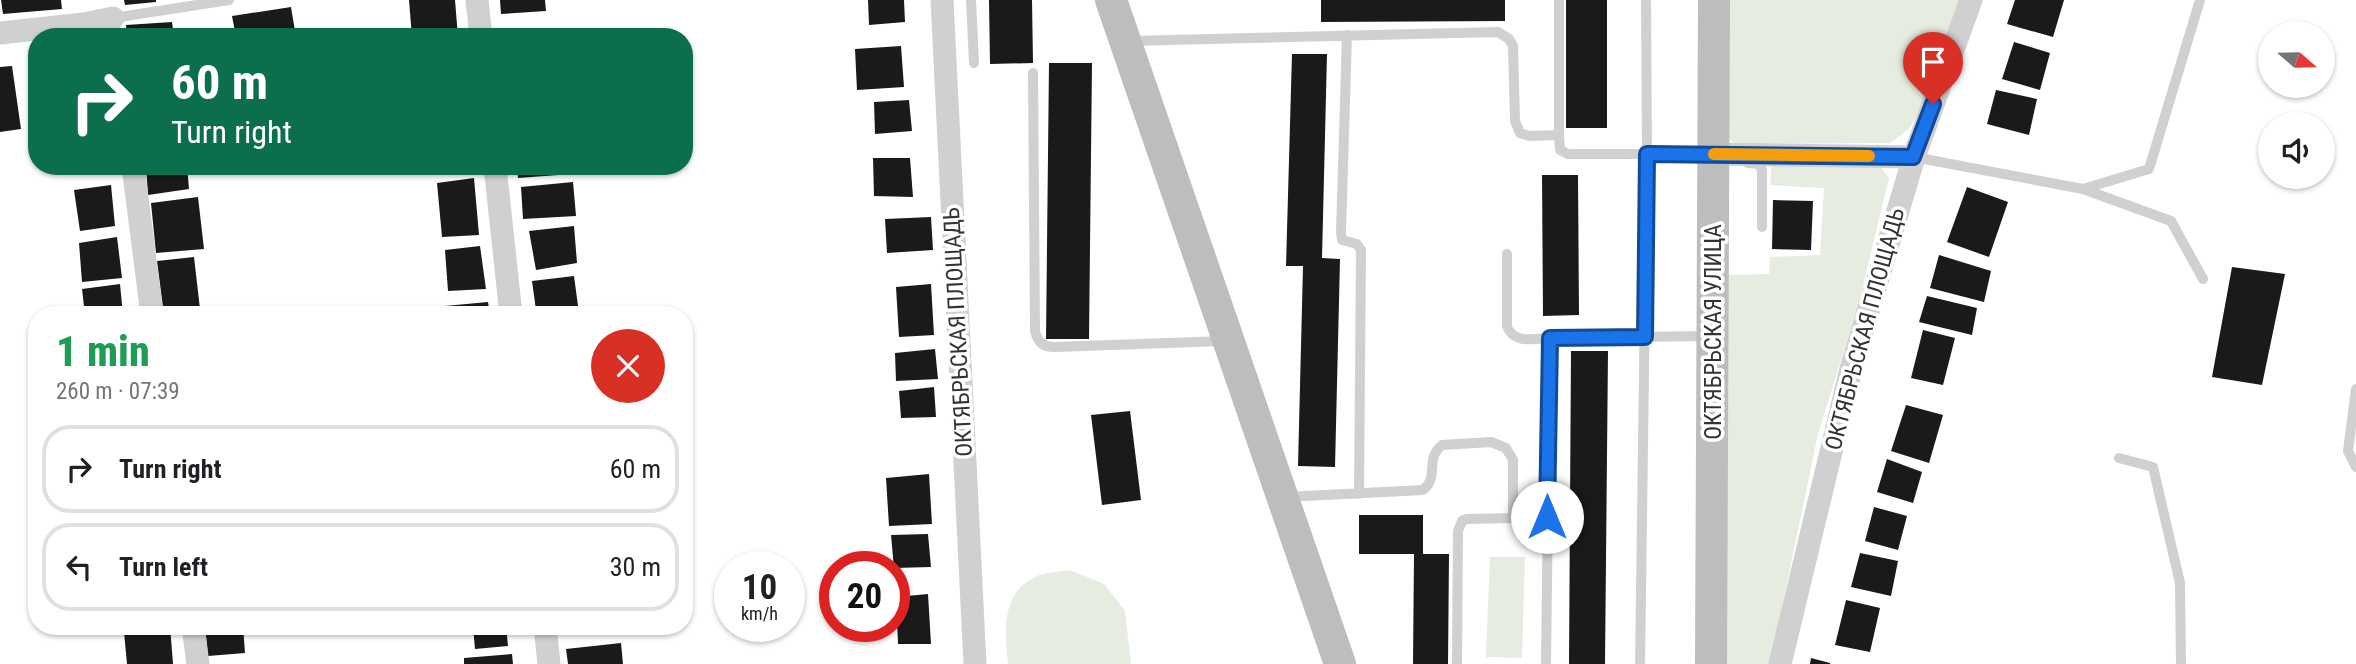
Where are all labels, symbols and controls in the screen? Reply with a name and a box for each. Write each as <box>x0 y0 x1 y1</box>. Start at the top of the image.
north arrow <box>2258 21 2334 98</box>
map controls <box>2258 21 2335 189</box>
pin <box>1903 32 1963 104</box>
icon: arrive <box>1914 43 1952 81</box>
text: 60 m <box>171 54 268 111</box>
icon: right <box>56 56 147 147</box>
button: sound <box>2258 112 2335 189</box>
text: Turn right <box>171 113 292 151</box>
street label: ОКТЯБРЬСКАЯ ПЛОЩАДЬ <box>1820 205 1910 453</box>
street label: ОКТЯБРЬСКАЯ ПЛОЩАДЬ <box>938 207 978 457</box>
street label: ОКТЯБРЬСКАЯ УЛИЦА <box>1700 224 1727 440</box>
text: 1 min <box>56 327 150 376</box>
button: close <box>591 329 665 403</box>
text: 260 m · 07:39 <box>56 378 180 405</box>
icon: right <box>60 450 98 488</box>
text: Turn right <box>119 454 221 484</box>
text: 60 m <box>610 454 661 484</box>
position arrow <box>1510 480 1584 554</box>
icon: left <box>60 548 98 586</box>
speed limit sign: 20 <box>819 551 910 642</box>
text: Turn left <box>119 552 208 582</box>
text: 30 m <box>610 552 661 582</box>
text: 10 <box>742 567 777 608</box>
text: km/h <box>741 603 778 624</box>

